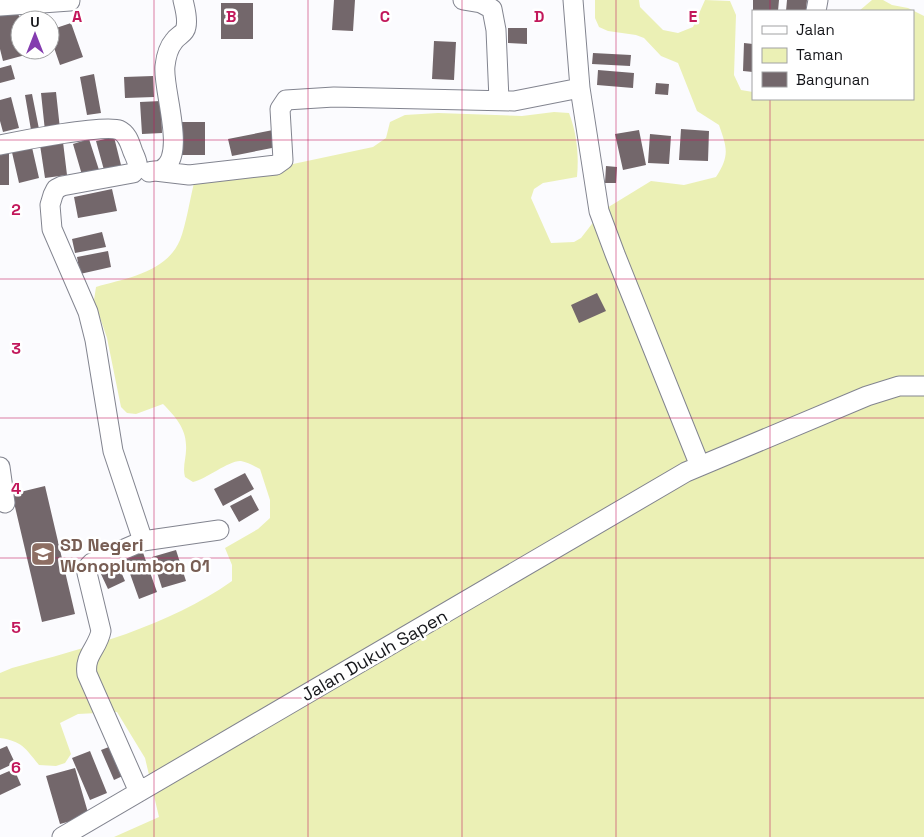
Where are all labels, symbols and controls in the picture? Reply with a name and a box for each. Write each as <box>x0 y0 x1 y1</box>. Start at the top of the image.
text: A <box>72 6 82 27</box>
text: B <box>226 6 236 27</box>
text: C <box>380 6 390 27</box>
text: D <box>534 6 544 27</box>
text: E <box>689 6 698 27</box>
north arrow <box>10 10 60 60</box>
legend <box>752 10 914 100</box>
text: U <box>30 13 40 31</box>
text: Jalan <box>796 20 835 39</box>
text: Taman <box>796 45 843 64</box>
text: Bangunan <box>796 70 870 89</box>
text: 2 <box>11 199 21 220</box>
text: 3 <box>11 338 21 359</box>
text: 4 <box>11 478 21 499</box>
place label: SD Negeri Wonoplumbon 01 <box>60 533 210 577</box>
school or university icon: SD Negeri Wonoplumbon 01 <box>30 541 56 567</box>
street label: Jalan Dukuh Sapen <box>297 604 451 706</box>
text: 5 <box>11 617 21 638</box>
text: 6 <box>11 757 21 778</box>

